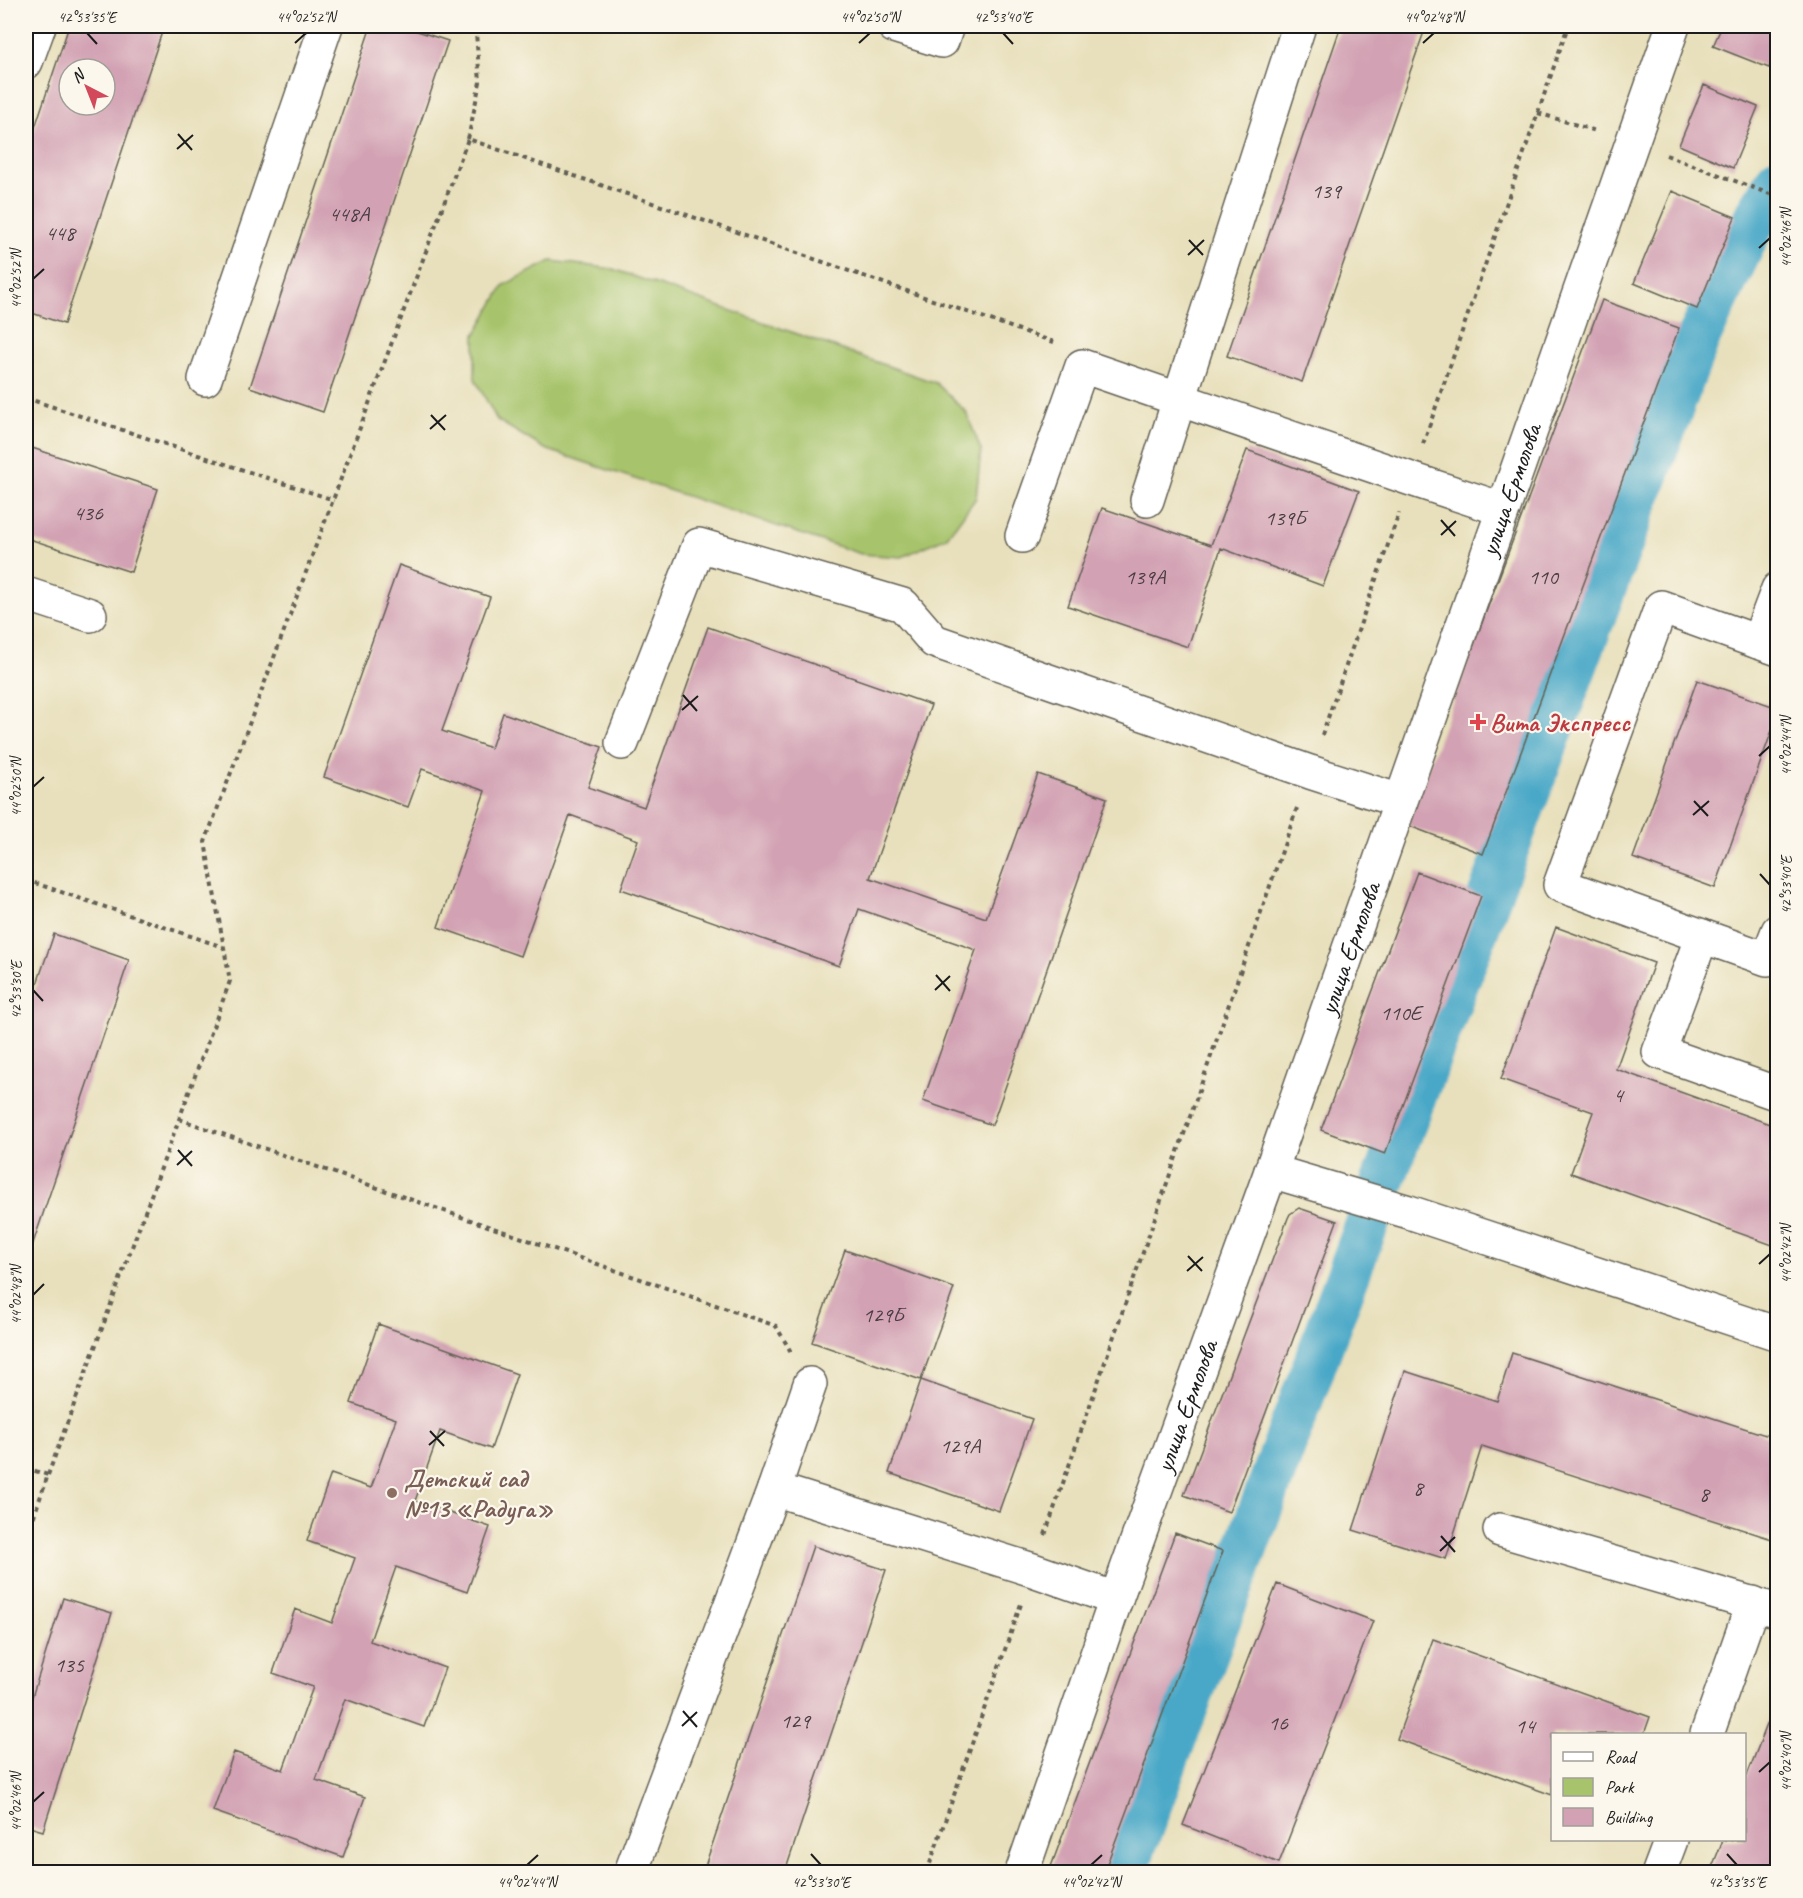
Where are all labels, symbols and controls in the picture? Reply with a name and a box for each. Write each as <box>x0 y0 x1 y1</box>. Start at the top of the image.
text: 42°53'35"E <box>58 8 118 27</box>
text: 44°02'52"N <box>276 8 339 27</box>
text: 44°02'50"N <box>840 8 903 27</box>
text: 42°53'40"E <box>974 8 1034 27</box>
text: 44°02'48"N <box>1404 8 1467 27</box>
north arrow <box>57 57 117 117</box>
text: N <box>67 64 90 87</box>
house number: 139 <box>1311 177 1343 205</box>
house number: 448А <box>329 200 370 228</box>
text: 44°02'46"N <box>1777 205 1796 268</box>
house number: 448 <box>45 219 77 247</box>
text: 44°02'52"N <box>7 246 26 309</box>
street label: улица Ермолова <box>1471 417 1549 562</box>
house number: 436 <box>73 499 104 527</box>
house number: 139Б <box>1265 504 1309 532</box>
house number: 139А <box>1125 563 1166 591</box>
house number: 110 <box>1528 563 1560 591</box>
place label: Вита Экспресс <box>1490 706 1631 739</box>
text: 44°02'44"N <box>1777 713 1796 776</box>
marker: Вита Экспресс <box>1471 715 1485 729</box>
text: 44°02'50"N <box>7 754 26 817</box>
text: 42°53'40"E <box>1777 854 1796 914</box>
street label: улица Ермолова <box>1310 876 1388 1021</box>
text: 42°53'30"E <box>7 959 26 1019</box>
house number: 110Е <box>1380 999 1425 1027</box>
house number: 4 <box>1613 1081 1625 1109</box>
text: 44°02'42"N <box>1777 1221 1796 1284</box>
text: 44°02'48"N <box>7 1262 26 1325</box>
house number: 129Б <box>863 1301 907 1329</box>
street label: улица Ермолова <box>1146 1333 1226 1478</box>
house number: 129А <box>940 1432 981 1460</box>
place label: Детский сад №13 «Радуга» <box>404 1462 554 1525</box>
house number: 8 <box>1413 1474 1425 1502</box>
house number: 8 <box>1699 1480 1711 1508</box>
marker: Детский сад №13 «Радуга» <box>385 1486 399 1500</box>
house number: 135 <box>54 1651 85 1679</box>
house number: 129 <box>780 1707 812 1735</box>
house number: 16 <box>1268 1709 1289 1737</box>
house number: 14 <box>1515 1712 1537 1740</box>
text: 44°02'40"N <box>1777 1729 1796 1792</box>
legend <box>1551 1733 1746 1841</box>
text: Road <box>1605 1746 1638 1768</box>
text: 44°02'46"N <box>7 1769 26 1832</box>
text: Park <box>1605 1776 1635 1798</box>
text: Building <box>1605 1806 1654 1828</box>
text: 44°02'44"N <box>497 1873 560 1892</box>
text: 42°53'30"E <box>792 1873 852 1892</box>
text: 44°02'42"N <box>1061 1873 1124 1892</box>
text: 42°53'35"E <box>1708 1873 1768 1892</box>

